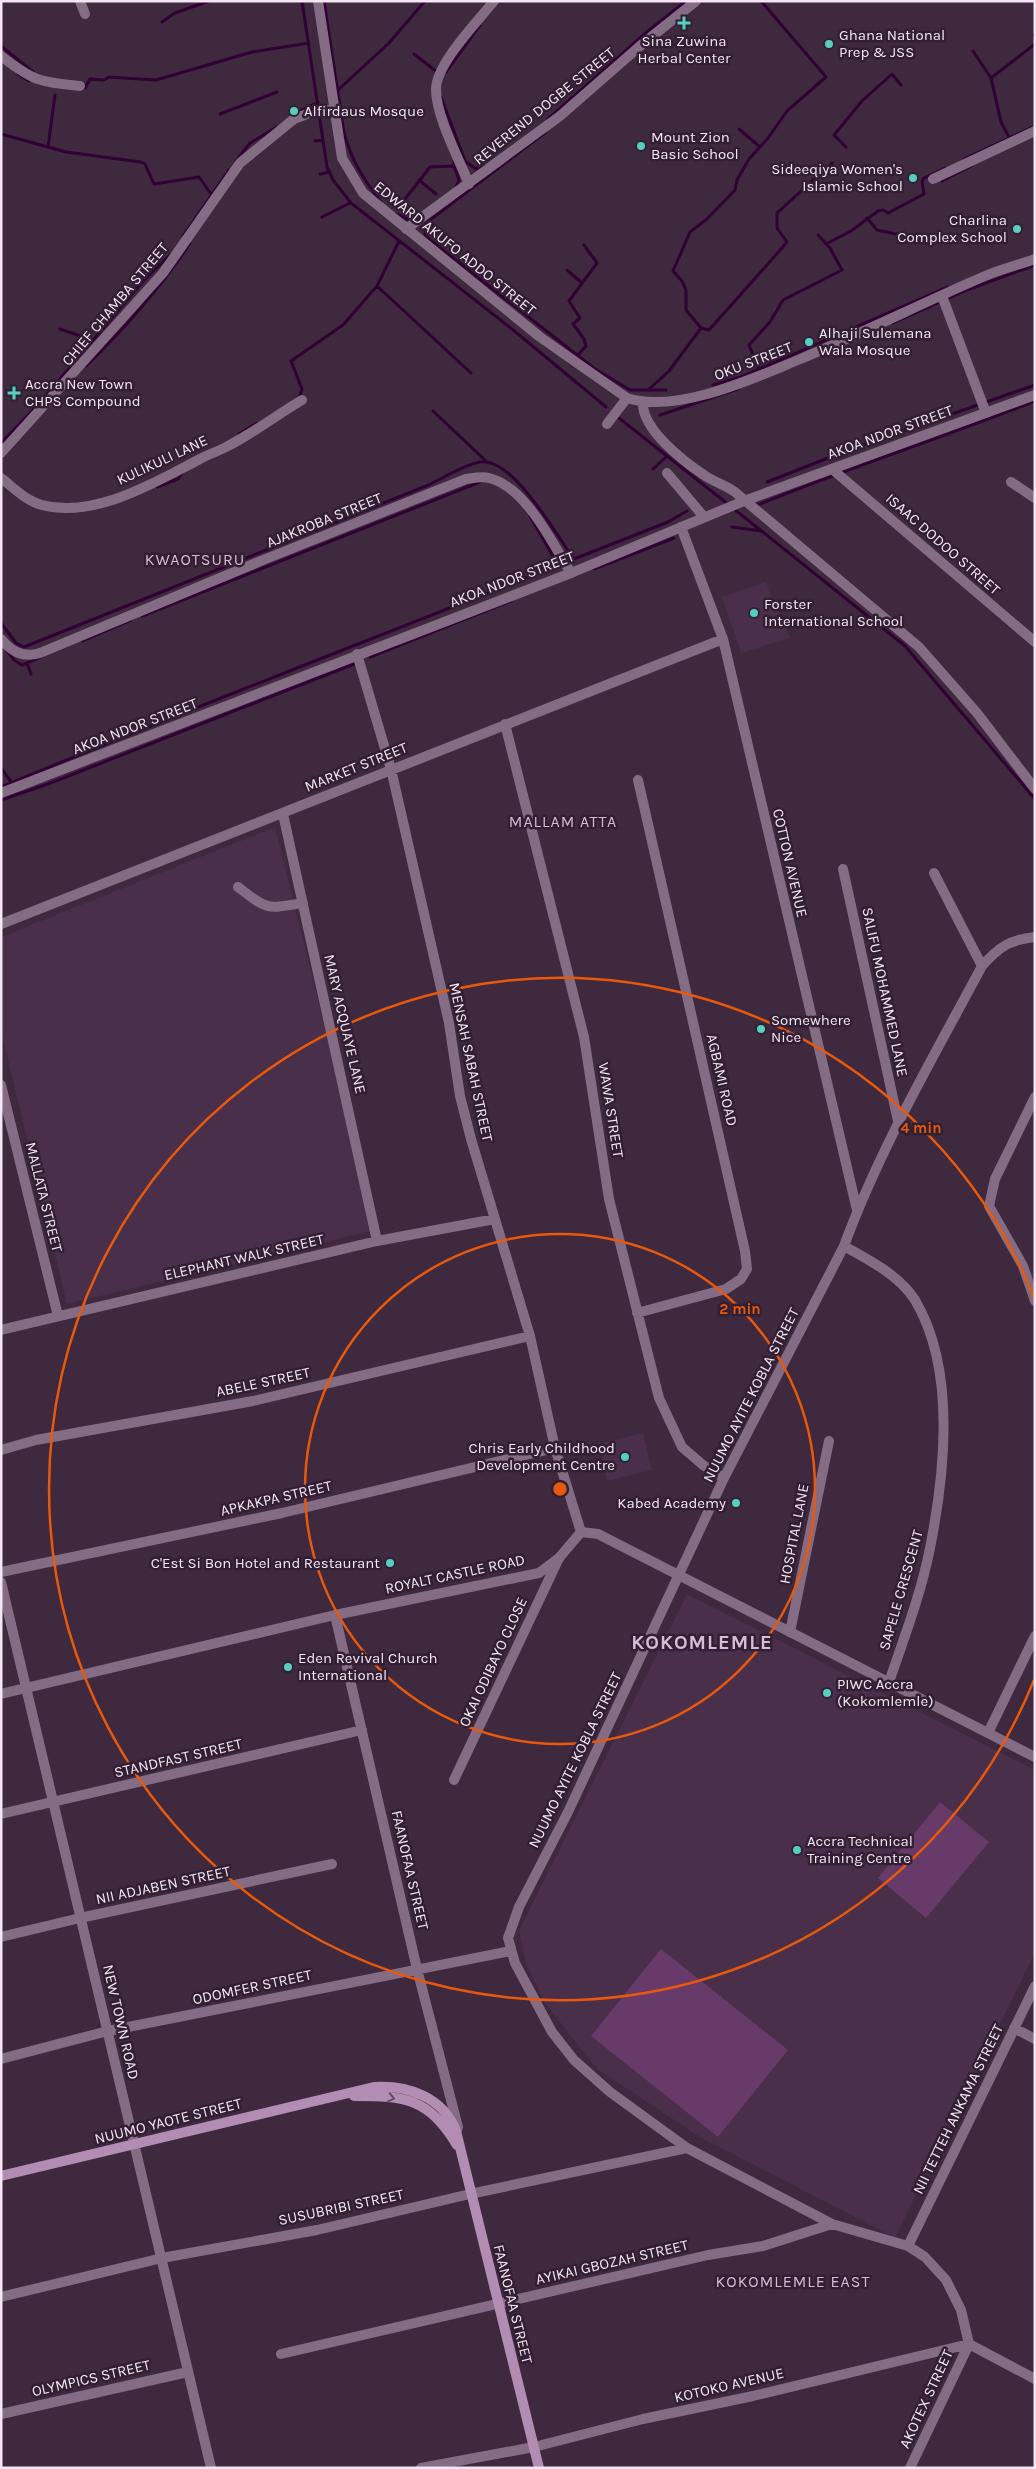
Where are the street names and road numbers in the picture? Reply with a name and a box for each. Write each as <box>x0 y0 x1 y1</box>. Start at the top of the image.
street label: REVEREND DOGBE STREET <box>470 43 619 169</box>
street label: EDWARD AKUFO ADDO STREET <box>370 177 540 319</box>
street label: CHIEF CHAMBA STREET <box>58 238 172 369</box>
street label: OKU STREET <box>711 338 795 384</box>
street label: AKOA NDOR STREET <box>825 401 956 463</box>
street label: KULIKULI LANE <box>114 431 210 489</box>
street label: AJAKROBA STREET <box>264 488 385 551</box>
street label: ISAAC DODOO STREET <box>882 489 1004 599</box>
street label: AKOA NDOR STREET <box>447 547 577 611</box>
street label: AKOA NDOR STREET <box>70 694 200 758</box>
street label: MARKET STREET <box>302 738 410 796</box>
street label: COTTON AVENUE <box>769 807 811 919</box>
street label: SALIFU MOHAMMED LANE <box>858 906 912 1078</box>
street label: MARY ACQUAYE LANE <box>320 953 370 1095</box>
street label: MENSAH SABAH STREET <box>445 981 497 1144</box>
street label: AGBAMI ROAD <box>703 1032 741 1128</box>
street label: WAWA STREET <box>595 1061 628 1159</box>
street label: MALLATA STREET <box>22 1140 66 1254</box>
street label: ELEPHANT WALK STREET <box>162 1230 326 1284</box>
street label: NUUMO AYITE KOBLA STREET <box>699 1304 803 1485</box>
street label: ABELE STREET <box>214 1363 312 1401</box>
street label: APKAKPA STREET <box>219 1476 334 1520</box>
street label: HOSPITAL LANE <box>775 1482 813 1586</box>
street label: SAPELE CRESCENT <box>875 1527 927 1652</box>
street label: ROYALT CASTLE ROAD <box>383 1550 527 1598</box>
street label: OKAI ODIBAYO CLOSE <box>455 1594 531 1730</box>
street label: NUUMO AYITE KOBLA STREET <box>525 1669 626 1851</box>
street label: STANDFAST STREET <box>112 1734 244 1781</box>
street label: FAANOFAA STREET <box>387 1808 433 1932</box>
street label: NII ADJABEN STREET <box>94 1862 232 1908</box>
street label: NEW TOWN ROAD <box>99 1963 143 2081</box>
street label: ODOMFER STREET <box>191 1966 314 2008</box>
street label: NII TETTEH ANKAMA STREET <box>909 2021 1007 2197</box>
street label: NUUMO YAOTE STREET <box>93 2094 244 2148</box>
street label: SUSUBRIBI STREET <box>277 2185 406 2229</box>
street label: AYIKAI GBOZAH STREET <box>534 2236 691 2288</box>
street label: FAANOFAA STREET <box>489 2243 537 2366</box>
street label: AKOTEX STREET <box>895 2346 957 2451</box>
street label: OLYMPICS STREET <box>30 2356 152 2400</box>
street label: KOTOKO AVENUE <box>672 2364 786 2406</box>

